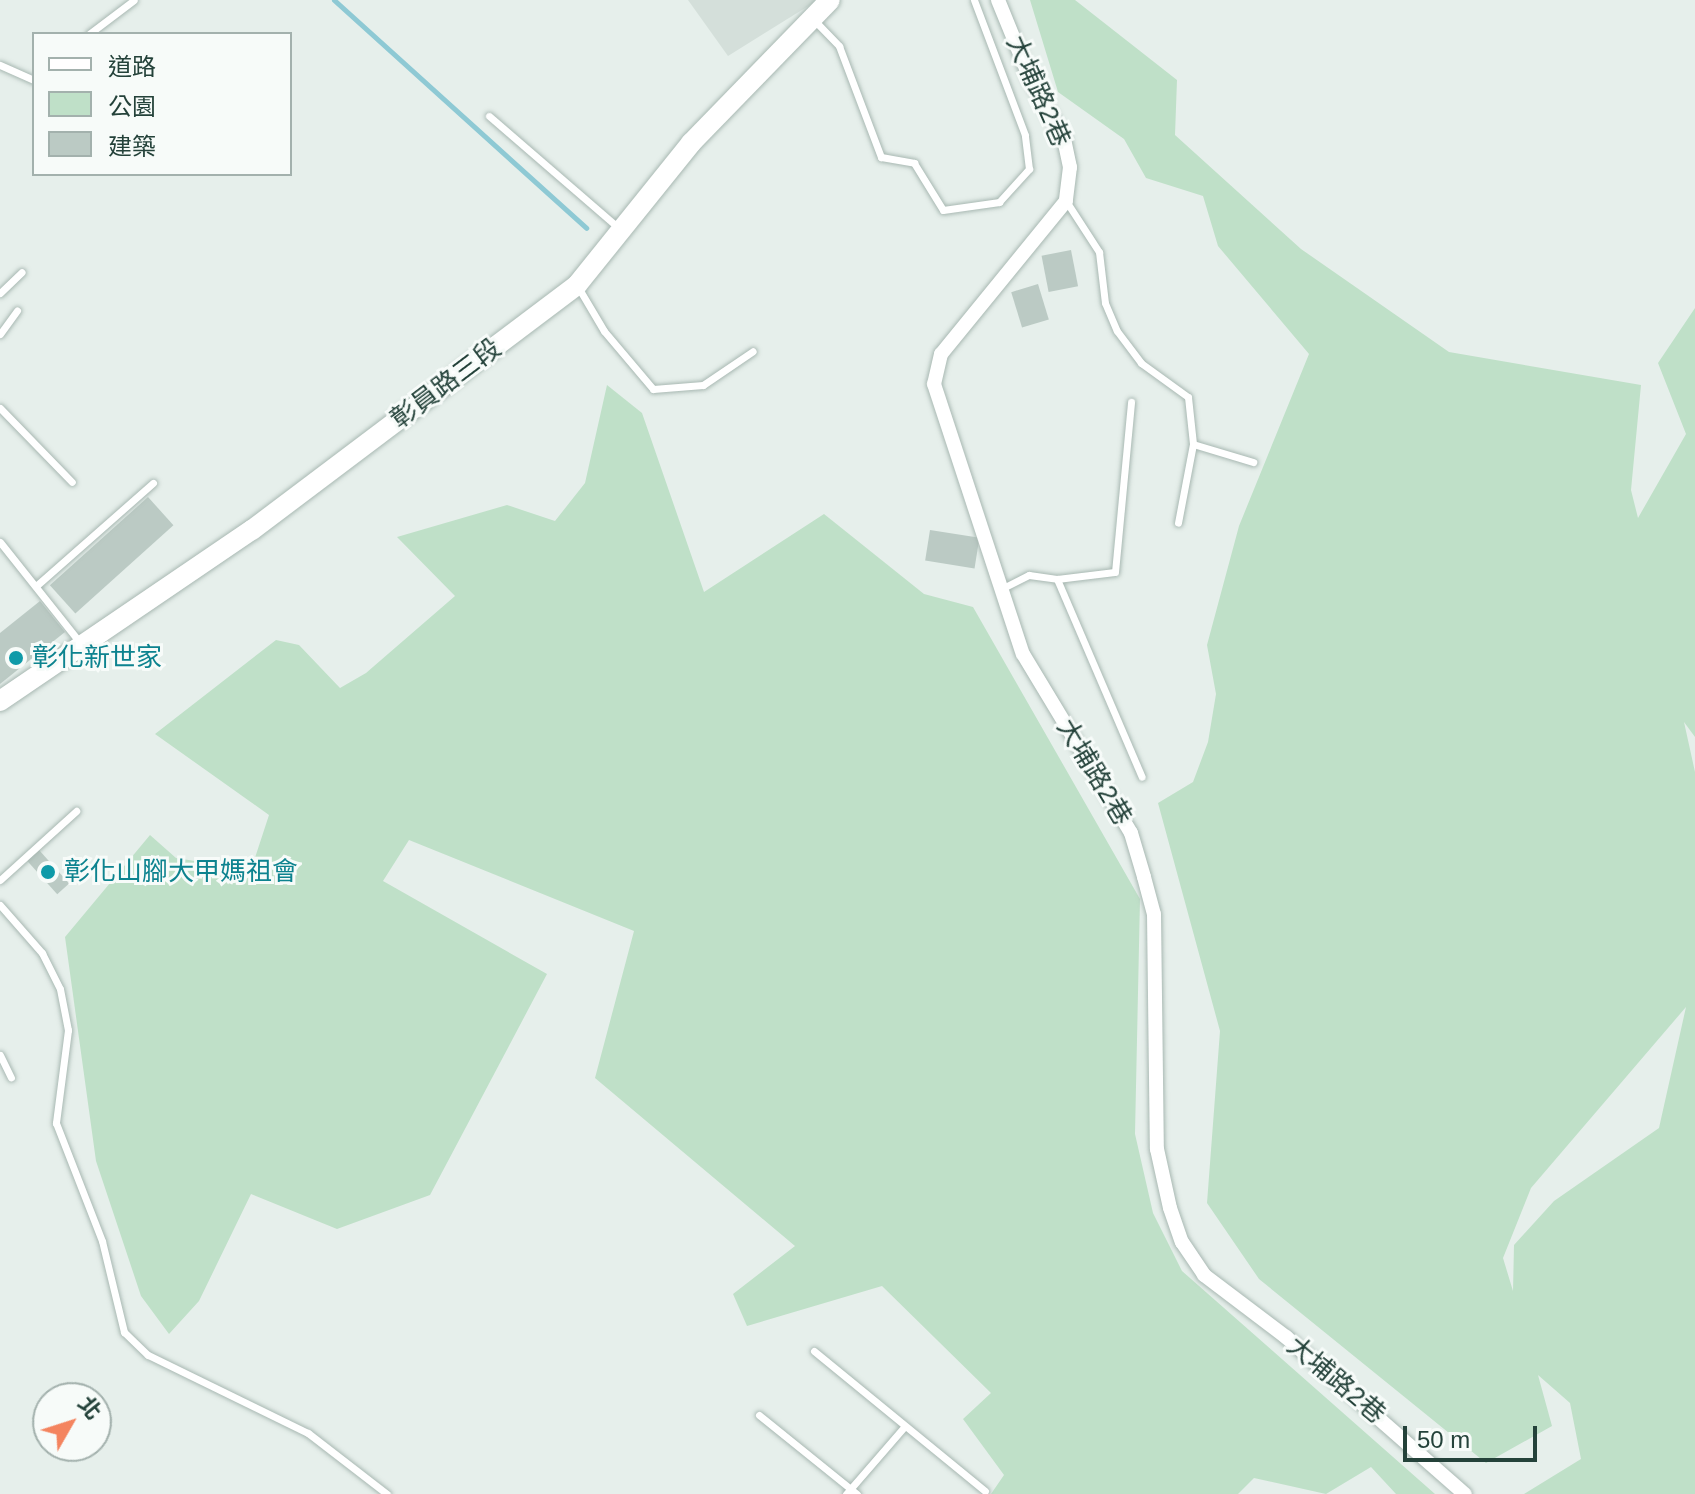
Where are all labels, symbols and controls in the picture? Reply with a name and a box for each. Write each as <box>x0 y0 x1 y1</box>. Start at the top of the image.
street label: 大埔路2巷 <box>1000 31 1076 151</box>
legend <box>32 32 292 176</box>
text: 道路 <box>108 53 156 80</box>
text: 公園 <box>108 93 156 120</box>
text: 建築 <box>108 133 156 160</box>
street label: 彰員路三段 <box>385 332 507 436</box>
place label: 彰化新世家 <box>32 642 162 674</box>
marker: 彰化新世家 <box>7 649 25 667</box>
street label: 大埔路2巷 <box>1050 713 1138 831</box>
place label: 彰化山腳大甲媽祖會 <box>64 856 298 888</box>
marker: 彰化山腳大甲媽祖會 <box>39 863 57 881</box>
street label: 大埔路2巷 <box>1281 1330 1391 1430</box>
north arrow <box>32 1382 112 1462</box>
text: 北 <box>73 1391 106 1424</box>
scale bar <box>1407 1410 1541 1460</box>
text: 50 m <box>1417 1426 1470 1453</box>

